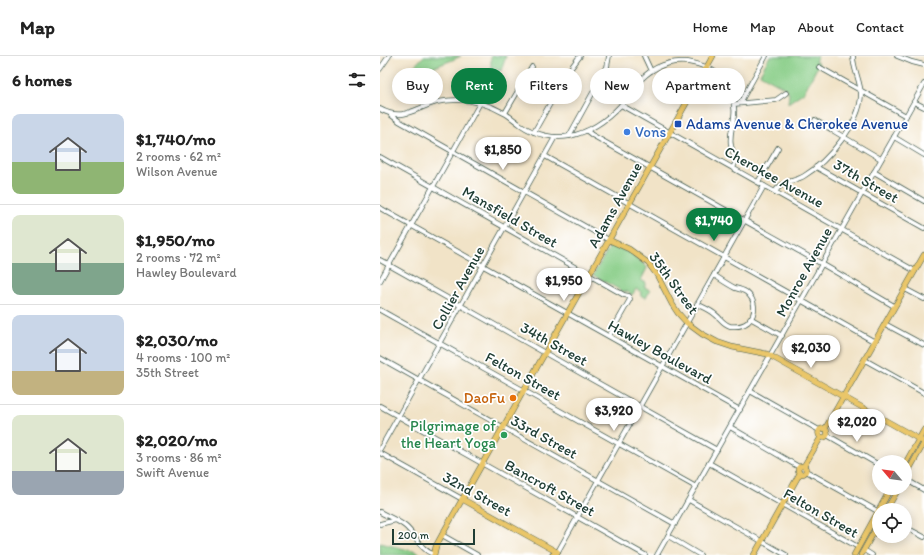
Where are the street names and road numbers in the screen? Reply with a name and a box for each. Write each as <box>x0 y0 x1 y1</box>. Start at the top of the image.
street label: Cherokee Avenue <box>721 142 827 212</box>
street label: 37th Street <box>830 155 902 207</box>
street label: Adams Avenue <box>584 159 646 251</box>
street label: Mansfield Street <box>459 182 561 252</box>
street label: Monroe Avenue <box>772 224 836 320</box>
street label: Collier Avenue <box>428 243 488 333</box>
street label: 35th Street <box>645 248 703 318</box>
street label: Hawley Boulevard <box>605 316 716 388</box>
street label: 34th Street <box>517 318 591 370</box>
street label: Felton Street <box>482 348 564 404</box>
street label: 33rd Street <box>507 411 581 463</box>
street label: Bancroft Street <box>502 456 599 520</box>
street label: 32nd Street <box>439 468 515 520</box>
street label: Felton Street <box>780 484 862 542</box>

